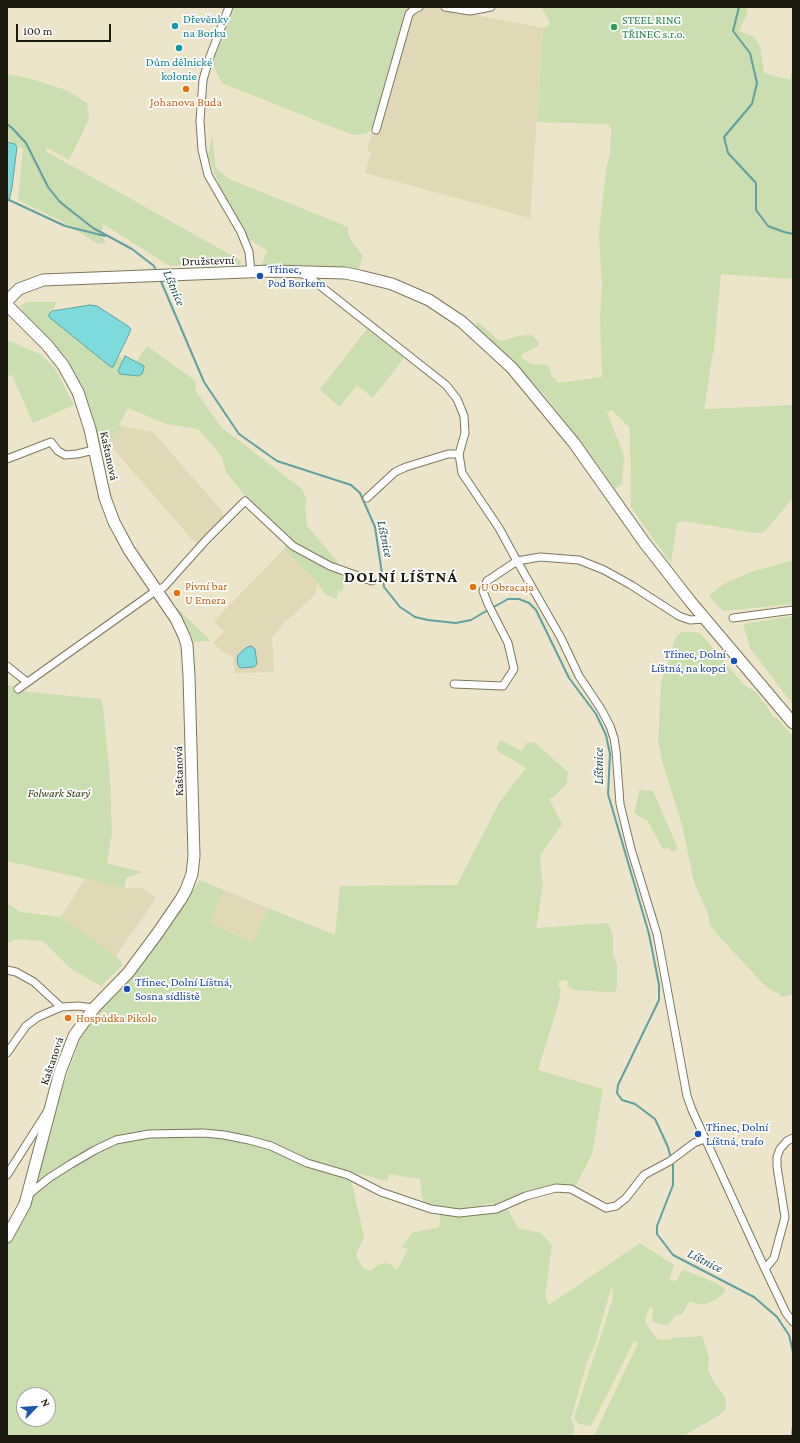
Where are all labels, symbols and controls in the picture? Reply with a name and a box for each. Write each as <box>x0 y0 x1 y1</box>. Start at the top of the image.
place label: Dřevěnky na Borku <box>183 12 228 40</box>
place label: STEEL RING TŘINEC s.r.o. <box>622 13 685 41</box>
scale bar <box>18 16 113 42</box>
marker: Dřevěnky na Borku <box>170 21 180 31</box>
marker: STEEL RING TŘINEC s.r.o. <box>609 22 619 32</box>
text: 100 m <box>23 24 52 38</box>
marker: Dům dělnické kolonie <box>174 43 184 53</box>
place label: Dům dělnické kolonie <box>146 55 212 83</box>
marker: Johanova Buda <box>181 84 191 94</box>
place label: Johanova Buda <box>150 95 222 109</box>
street label: Družstevní <box>181 253 235 269</box>
place label: Třinec, Pod Borkem <box>268 262 326 290</box>
water label: Líštnice <box>160 268 188 308</box>
marker: Třinec, Pod Borkem <box>255 271 265 281</box>
street label: Kaštanová <box>97 430 121 482</box>
water label: Líštnice <box>373 519 397 559</box>
district label: DOLNÍ LÍŠTNÁ <box>344 567 458 587</box>
place label: Pivní bar U Emera <box>185 579 228 607</box>
place label: U Obracaja <box>481 580 534 594</box>
marker: U Obracaja <box>468 582 478 592</box>
marker: Pivní bar U Emera <box>172 588 182 598</box>
place label: Třinec, Dolní Líštná, na kopci <box>651 647 726 675</box>
marker: Třinec, Dolní Líštná, na kopci <box>729 656 739 666</box>
street label: Kaštanová <box>171 746 187 796</box>
water label: Líštnice <box>591 747 607 785</box>
park label: Folwark Starý <box>28 786 90 800</box>
place label: Třinec, Dolní Líštná, Sosna sídliště <box>135 975 232 1003</box>
marker: Třinec, Dolní Líštná, Sosna sídliště <box>122 984 132 994</box>
place label: Hospůdka Pikolo <box>76 1011 157 1025</box>
marker: Hospůdka Pikolo <box>63 1013 73 1023</box>
street label: Kaštanová <box>37 1035 67 1087</box>
place label: Třinec, Dolní Líštná, trafo <box>706 1120 768 1148</box>
marker: Třinec, Dolní Líštná, trafo <box>693 1129 703 1139</box>
water label: Líštnice <box>685 1246 725 1276</box>
north arrow <box>16 1387 56 1427</box>
text: N <box>39 1396 53 1408</box>

